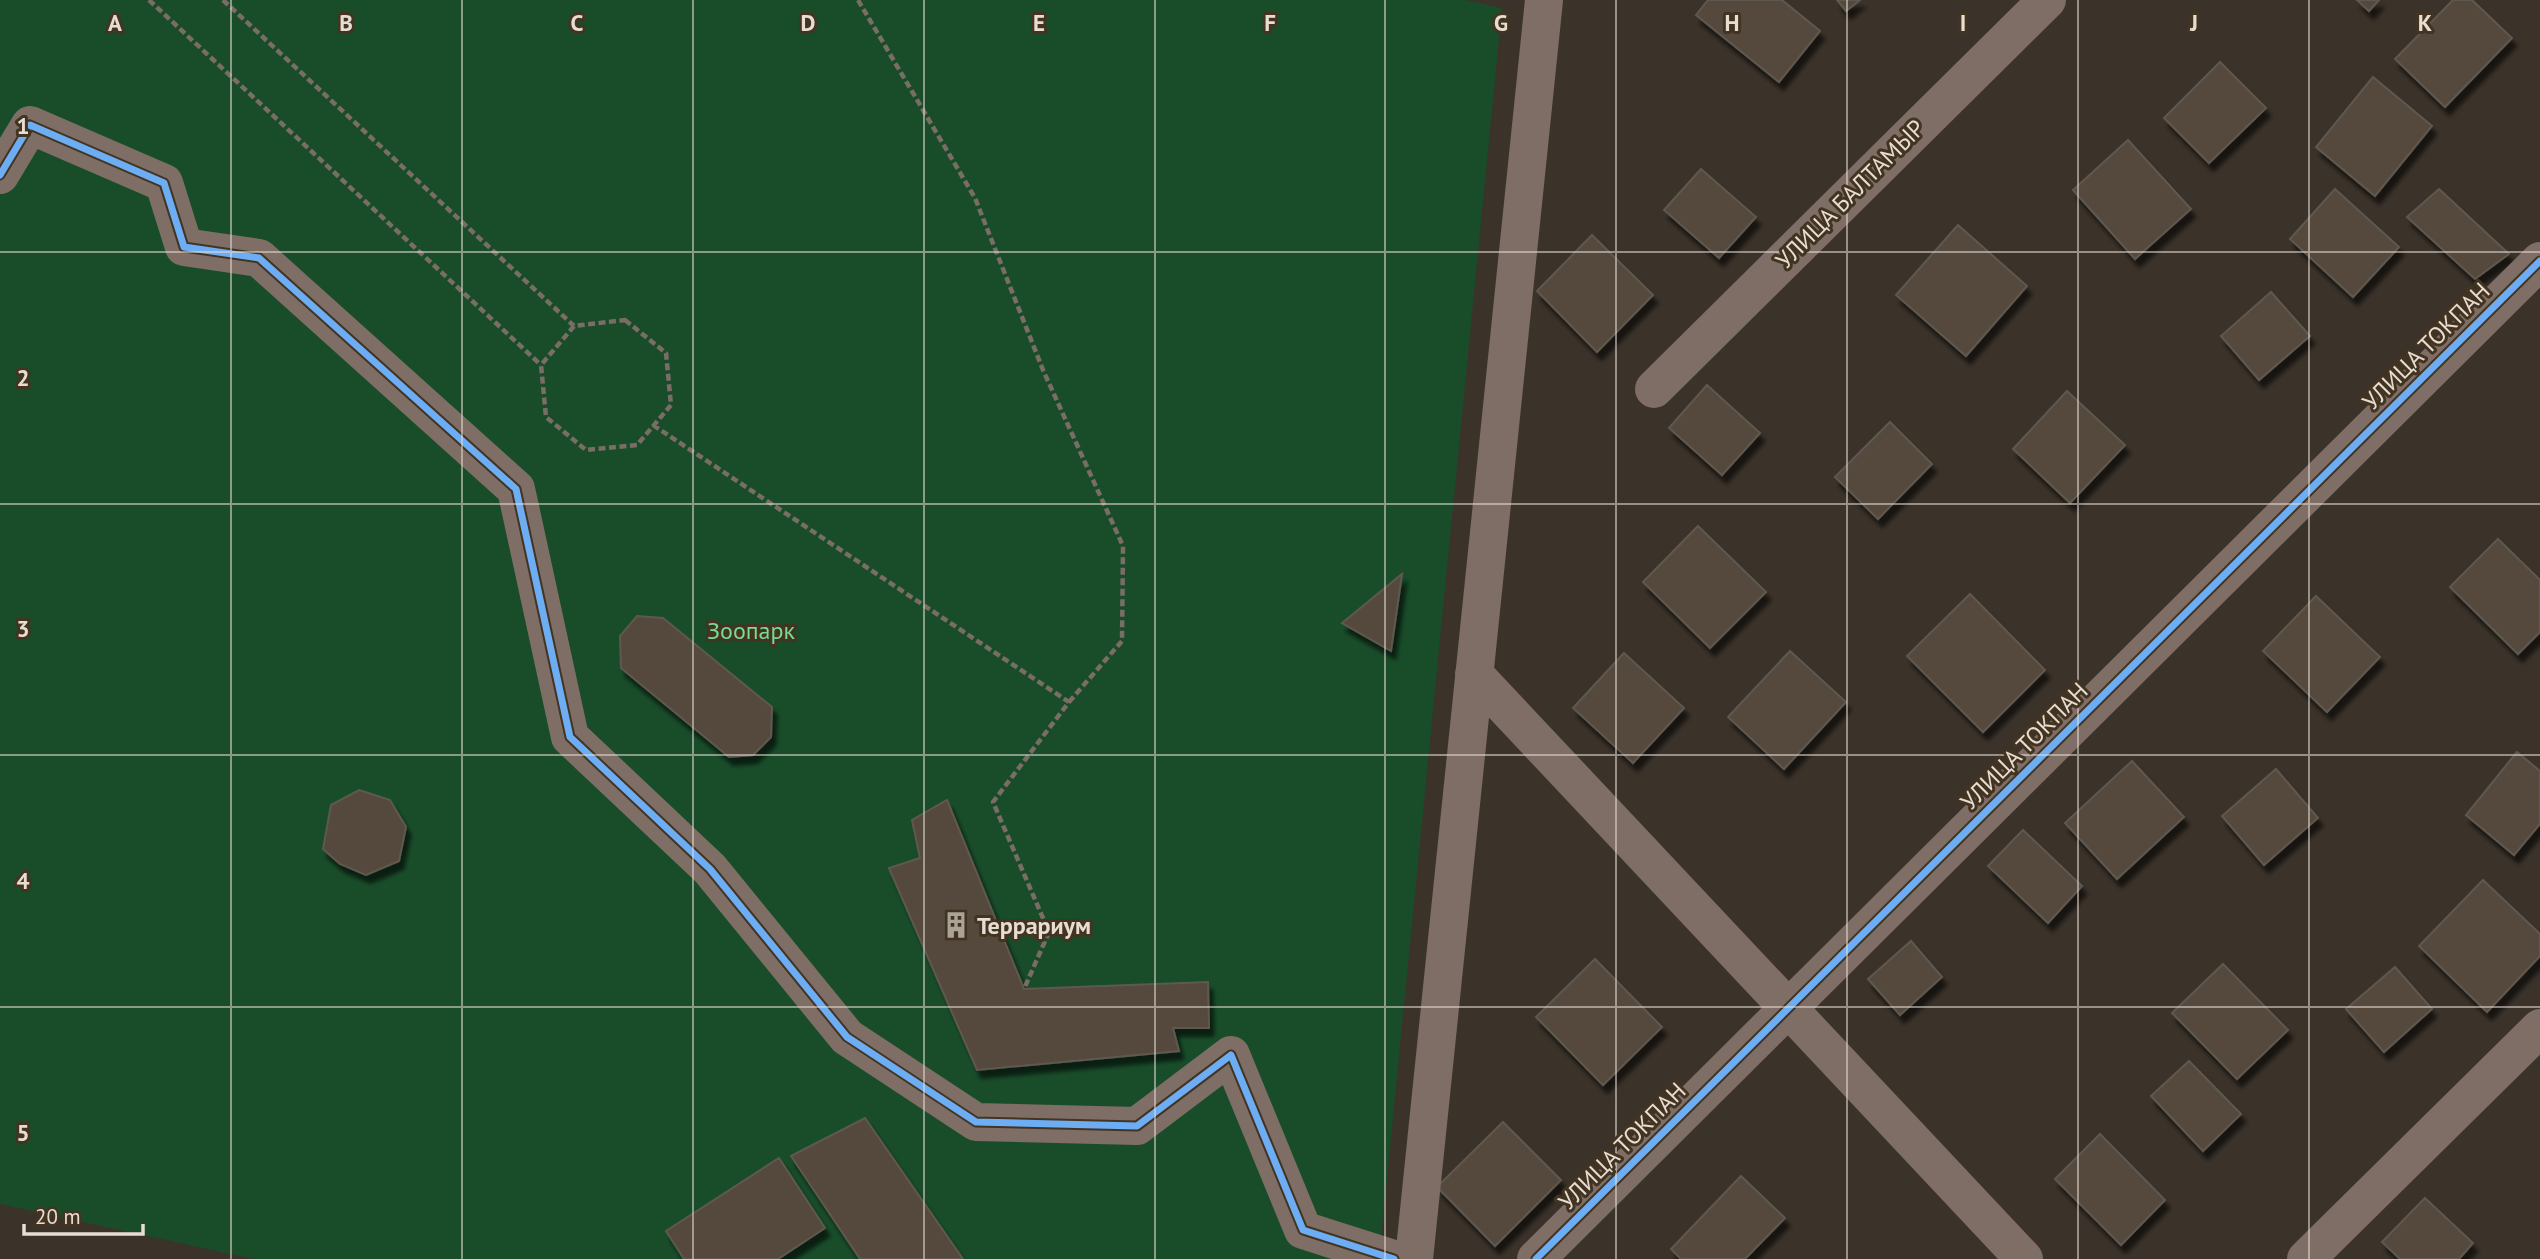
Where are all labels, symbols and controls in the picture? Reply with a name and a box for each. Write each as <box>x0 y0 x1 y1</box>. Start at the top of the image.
text: A <box>108 8 122 37</box>
text: B <box>339 8 353 37</box>
text: C <box>571 8 584 37</box>
text: D <box>801 8 815 37</box>
text: E <box>1033 8 1045 37</box>
text: F <box>1264 8 1276 37</box>
text: G <box>1494 8 1508 37</box>
text: H <box>1725 8 1739 37</box>
text: I <box>1960 8 1966 37</box>
text: J <box>2189 8 2198 37</box>
text: K <box>2418 8 2432 37</box>
text: 1 <box>16 111 30 140</box>
street label: УЛИЦА БАЛТАМЫР <box>1769 113 1931 275</box>
street label: УЛИЦА ТОКПАН <box>2356 276 2496 416</box>
text: 2 <box>16 363 30 392</box>
text: 3 <box>16 614 30 643</box>
park label: Зоопарк <box>707 615 795 646</box>
street label: УЛИЦА ТОКПАН <box>1954 676 2094 816</box>
text: 4 <box>16 866 30 895</box>
building icon: Террариум <box>941 910 971 940</box>
place label: Террариум <box>977 910 1091 941</box>
street label: УЛИЦА ТОКПАН <box>1552 1076 1692 1216</box>
text: 5 <box>16 1118 30 1147</box>
scale bar <box>24 1192 144 1236</box>
text: 20 m <box>35 1203 81 1230</box>

